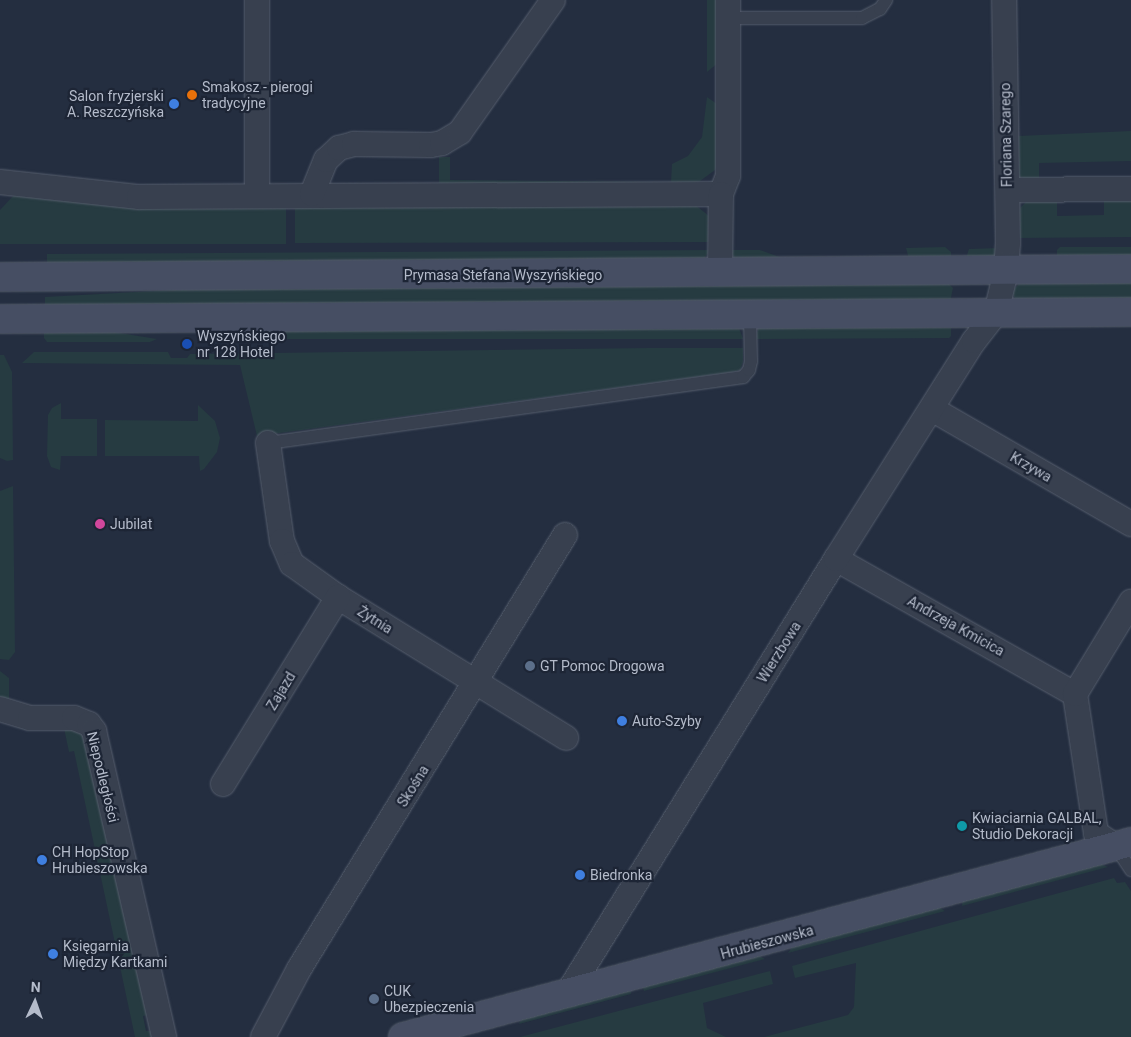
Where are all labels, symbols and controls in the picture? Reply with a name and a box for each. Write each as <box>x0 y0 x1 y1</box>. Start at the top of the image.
place label: Smakosz - pierogi tradycyjne <box>202 79 313 111</box>
street label: Floriana Szarego <box>997 83 1015 187</box>
place label: Salon fryzjerski A. Reszczyńska <box>67 88 164 120</box>
marker: Smakosz - pierogi tradycyjne <box>186 89 198 101</box>
marker: Salon fryzjerski A. Reszczyńska <box>168 98 180 110</box>
street label: Prymasa Stefana Wyszyńskiego <box>404 267 602 283</box>
place label: Wyszyńskiego nr 128 Hotel <box>197 328 286 361</box>
marker: Wyszyńskiego nr 128 Hotel <box>181 338 193 350</box>
street label: Krzywa <box>1007 448 1055 486</box>
place label: Jubilat <box>110 516 152 532</box>
marker: Jubilat <box>94 518 106 530</box>
street label: Andrzeja Kmicica <box>905 592 1007 660</box>
street label: Żytnia <box>354 603 396 637</box>
street label: Wierzbowa <box>754 618 804 686</box>
place label: GT Pomoc Drogowa <box>540 658 665 674</box>
marker: GT Pomoc Drogowa <box>524 660 536 672</box>
street label: Zajazd <box>263 669 299 713</box>
place label: Auto-Szyby <box>632 713 701 729</box>
marker: Auto-Szyby <box>616 715 628 727</box>
street label: Niepodległości <box>84 730 122 824</box>
street label: Skośna <box>394 762 432 810</box>
place label: Kwiaciarnia GALBAL, Studio Dekoracji <box>972 810 1102 842</box>
marker: Kwiaciarnia GALBAL, Studio Dekoracji <box>956 820 968 832</box>
place label: CH HopStop Hrubieszowska <box>52 844 148 876</box>
marker: CH HopStop Hrubieszowska <box>36 854 48 866</box>
place label: Biedronka <box>590 867 652 883</box>
marker: Biedronka <box>574 869 586 881</box>
street label: Hrubieszowska <box>719 922 815 962</box>
place label: Księgarnia Między Kartkami <box>63 938 167 970</box>
marker: Księgarnia Między Kartkami <box>47 948 59 960</box>
north arrow <box>10 977 60 1027</box>
text: N <box>30 979 41 995</box>
place label: CUK Ubezpieczenia <box>384 983 474 1016</box>
marker: CUK Ubezpieczenia <box>368 993 380 1005</box>

